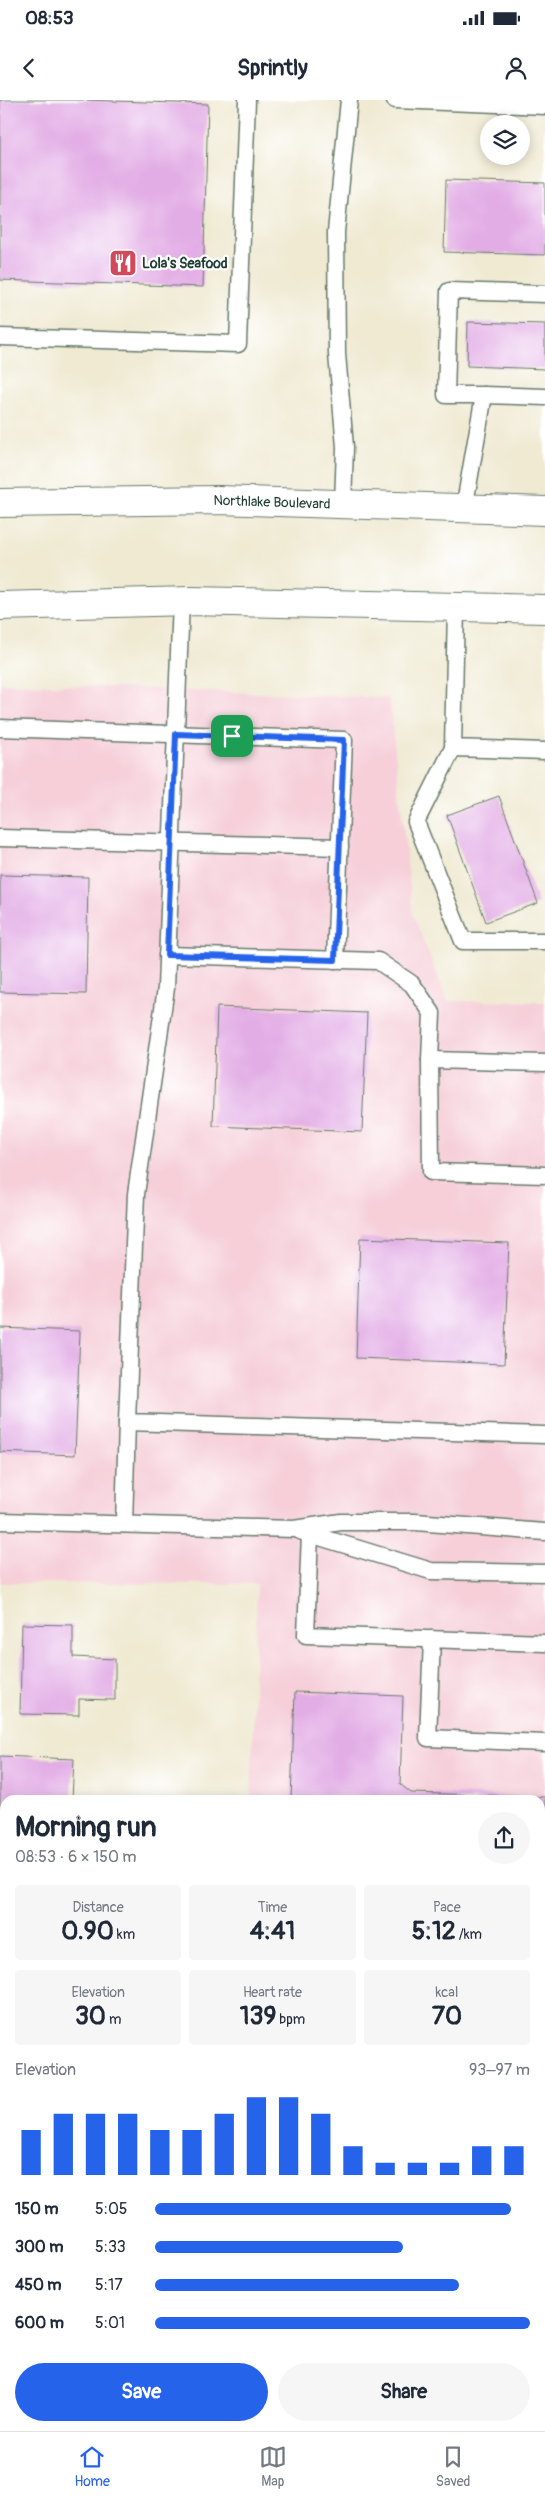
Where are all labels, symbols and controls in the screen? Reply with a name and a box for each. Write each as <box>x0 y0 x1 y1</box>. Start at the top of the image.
text: 08:53 <box>25 6 74 30</box>
icon: back <box>15 54 43 82</box>
text: Sprintly <box>237 54 308 82</box>
icon: person <box>502 54 530 82</box>
map controls <box>480 115 530 165</box>
button: layers <box>480 115 530 165</box>
restaurant icon: Lola's Seafood <box>108 248 138 278</box>
place label: Lola's Seafood <box>142 255 228 272</box>
street label: Northlake Boulevard <box>213 491 331 512</box>
pin <box>211 715 253 757</box>
icon: arrive <box>218 722 246 750</box>
text: Morning run <box>15 1810 157 1845</box>
button: share <box>478 1812 530 1864</box>
text: 08:53 · 6 × 150 m <box>15 1847 137 1867</box>
text: Distance <box>73 1899 124 1916</box>
text: Time <box>258 1899 287 1916</box>
text: Pace <box>433 1899 461 1916</box>
text: 0.90 <box>61 1916 114 1947</box>
text: 4:41 <box>250 1916 295 1947</box>
text: 5:12 <box>412 1916 456 1947</box>
text: km <box>114 1926 135 1943</box>
text: /km <box>456 1926 482 1943</box>
text: Elevation <box>71 1984 125 2001</box>
text: Heart rate <box>243 1984 302 2001</box>
text: kcal <box>435 1984 458 2001</box>
text: 30 <box>75 2001 106 2032</box>
text: 139 <box>240 2001 276 2032</box>
text: 70 <box>432 2001 462 2032</box>
text: m <box>106 2011 121 2028</box>
text: bpm <box>276 2011 305 2028</box>
text: Elevation <box>15 2060 76 2080</box>
text: 93–97 m <box>469 2060 530 2080</box>
text: 150 m <box>15 2199 59 2219</box>
text: 5:05 <box>95 2199 128 2219</box>
text: 300 m <box>15 2237 63 2257</box>
text: 5:33 <box>95 2237 126 2257</box>
text: 450 m <box>15 2275 62 2295</box>
text: 5:17 <box>95 2275 123 2295</box>
text: 600 m <box>15 2313 64 2333</box>
text: 5:01 <box>95 2313 125 2333</box>
button: Save <box>15 2363 268 2421</box>
button: Share <box>278 2363 530 2421</box>
tab: Home <box>74 2443 110 2490</box>
tab: Map <box>259 2443 287 2490</box>
tab: Saved <box>436 2443 470 2490</box>

